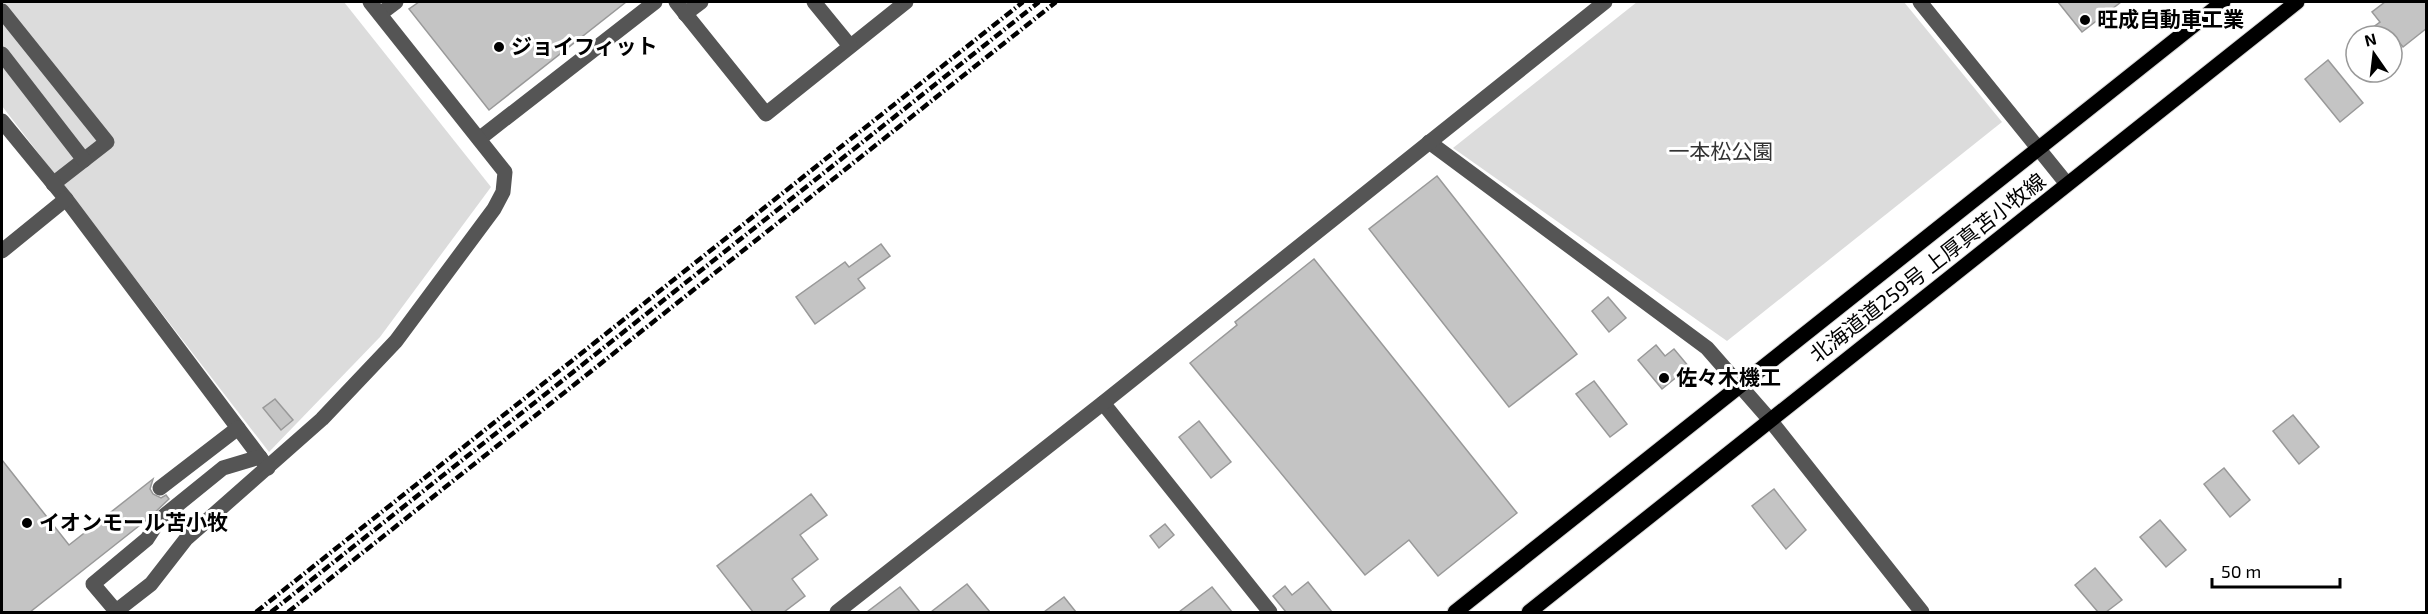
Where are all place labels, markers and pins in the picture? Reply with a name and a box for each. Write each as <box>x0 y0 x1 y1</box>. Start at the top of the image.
place label: 旺成自動車工業 <box>2097 6 2244 31</box>
marker: 旺成自動車工業 <box>2078 13 2092 27</box>
place label: ジョイフィット <box>511 33 658 58</box>
marker: ジョイフィット <box>492 40 506 54</box>
place label: 佐々木機工 <box>1676 364 1781 389</box>
marker: 佐々木機工 <box>1657 371 1671 385</box>
place label: イオンモール苫小牧 <box>39 509 228 534</box>
marker: イオンモール苫小牧 <box>20 516 34 530</box>

